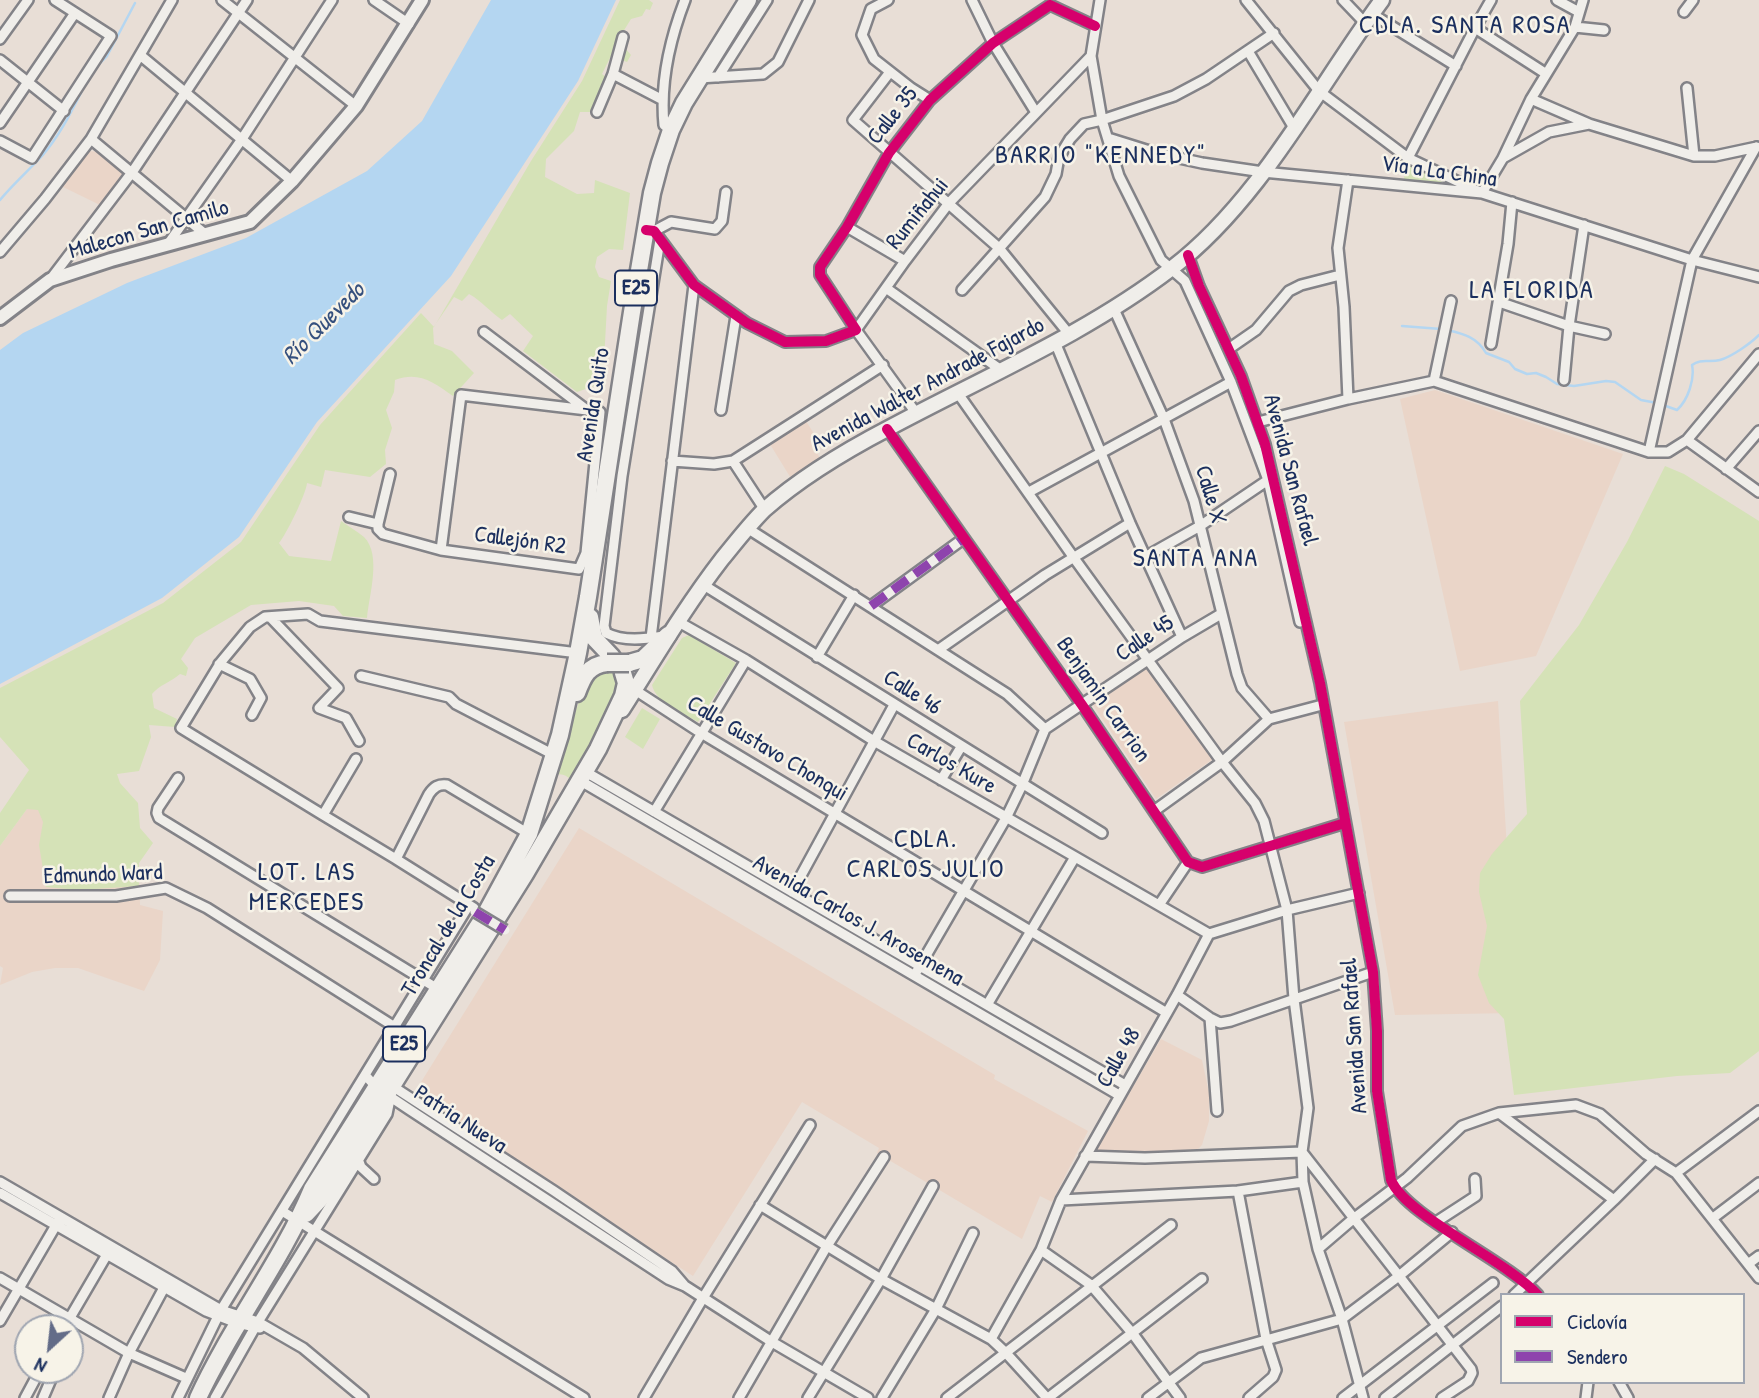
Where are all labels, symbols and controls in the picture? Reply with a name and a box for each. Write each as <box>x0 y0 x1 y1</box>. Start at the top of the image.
district label: CDLA. SANTA ROSA <box>1361 10 1569 42</box>
street label: Calle 35 <box>862 81 924 151</box>
district label: BARRIO "KENNEDY" <box>997 140 1205 172</box>
street label: Vía a La China <box>1379 150 1499 194</box>
street label: Rumiñahui <box>881 173 955 255</box>
street label: Malecon San Camilo <box>66 194 232 266</box>
road number: E25 <box>615 270 657 306</box>
district label: LA FLORIDA <box>1471 275 1593 307</box>
water label: Río Quevedo <box>277 277 371 371</box>
street label: Avenida Walter Andrade Fajardo <box>807 312 1049 458</box>
street label: Avenida Quito <box>571 346 617 464</box>
street label: Avenida San Rafael <box>1257 391 1323 549</box>
street label: Calle X <box>1188 462 1232 528</box>
street label: Callejón R2 <box>472 521 568 561</box>
district label: SANTA ANA <box>1134 543 1258 575</box>
street label: Calle 45 <box>1111 610 1179 668</box>
street label: Benjamin Carrion <box>1050 632 1156 768</box>
street label: Calle 46 <box>878 664 946 722</box>
street label: Calle Gustavo Chonqui <box>682 690 852 808</box>
street label: Carlos Kure <box>901 727 1001 801</box>
district label: CDLA. CARLOS JULIO <box>848 824 1004 886</box>
street label: Avenida Carlos J. Arosemena <box>748 849 968 993</box>
street label: Troncal de la Costa <box>396 850 502 1002</box>
district label: LOT. LAS MERCEDES <box>250 857 364 918</box>
street label: Edmundo Ward <box>43 859 163 891</box>
street label: Avenida San Rafael <box>1336 957 1374 1115</box>
street label: Calle 48 <box>1091 1023 1147 1093</box>
road number: E25 <box>383 1026 425 1062</box>
street label: Patria Nueva <box>408 1080 512 1160</box>
legend <box>1500 1293 1745 1384</box>
text: Ciclovía <box>1567 1307 1627 1336</box>
north arrow <box>14 1314 84 1384</box>
text: Sendero <box>1567 1342 1628 1371</box>
text: N <box>30 1352 51 1380</box>

